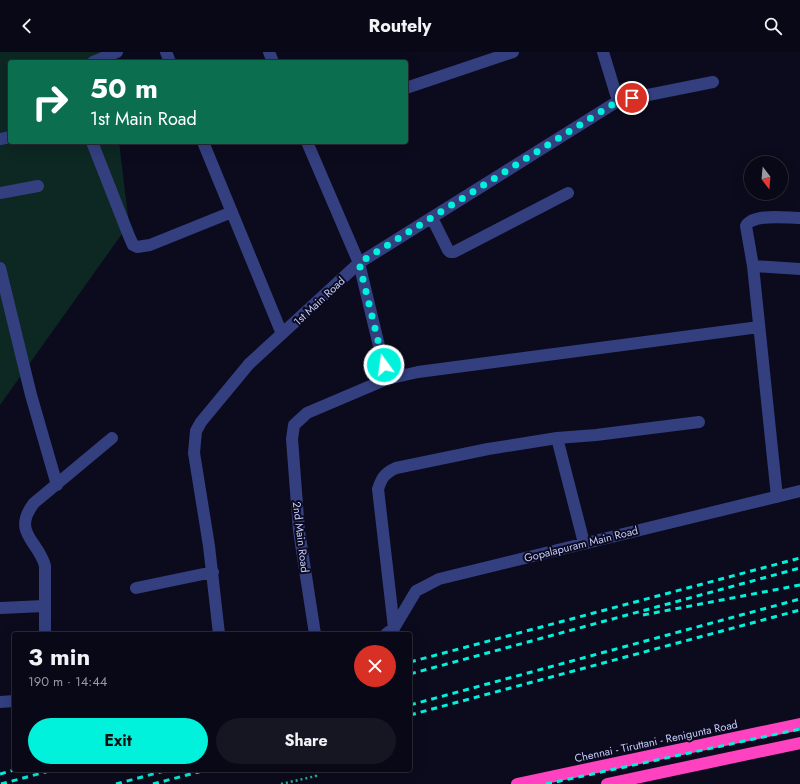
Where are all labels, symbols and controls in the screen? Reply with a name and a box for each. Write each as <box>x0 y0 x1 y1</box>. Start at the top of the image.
text: Routely <box>369 13 431 39</box>
icon: back <box>16 15 38 37</box>
icon: search <box>762 15 784 37</box>
text: 50 m <box>90 68 158 109</box>
icon: right <box>24 76 76 128</box>
pin <box>615 81 649 115</box>
icon: arrive <box>621 87 643 109</box>
text: 1st Main Road <box>90 106 197 132</box>
north arrow <box>744 156 788 200</box>
map controls <box>744 156 788 200</box>
street label: 1st Main Road <box>290 273 348 329</box>
position arrow <box>363 344 405 386</box>
street label: 2nd Main Road <box>289 501 313 573</box>
street label: Gopalapuram Main Road <box>522 522 640 566</box>
text: 3 min <box>28 639 90 674</box>
button: close <box>354 645 396 687</box>
text: 190 m · 14:44 <box>28 672 107 691</box>
street label: Chennai - Tiruttani - Renigunta Road <box>573 716 739 766</box>
button: Exit <box>28 718 208 764</box>
button: Share <box>216 718 396 764</box>

